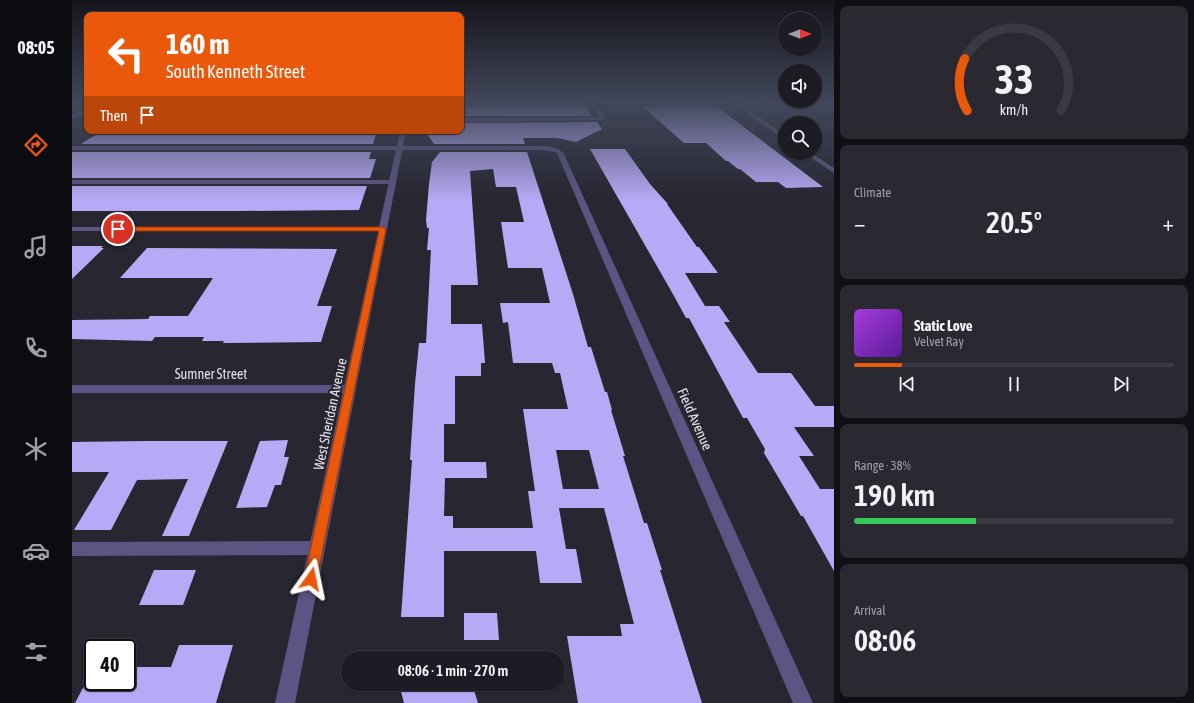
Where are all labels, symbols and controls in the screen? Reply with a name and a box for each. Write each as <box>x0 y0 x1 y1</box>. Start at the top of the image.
north arrow <box>778 12 822 56</box>
map controls <box>778 12 822 160</box>
icon: left <box>100 28 152 80</box>
text: 160 m <box>166 28 229 60</box>
text: 08:05 <box>17 37 55 58</box>
text: 33 <box>994 55 1034 103</box>
text: South Kenneth Street <box>166 61 305 82</box>
button: sound <box>778 64 822 108</box>
text: km/h <box>1000 101 1028 117</box>
icon: arrive <box>136 104 158 126</box>
text: Then <box>100 107 128 124</box>
button: search <box>778 116 822 160</box>
icon: directions <box>22 131 50 159</box>
text: Climate <box>854 185 891 200</box>
text: 20.5° <box>986 205 1042 239</box>
text: − <box>854 210 865 236</box>
text: + <box>1163 210 1174 236</box>
pin <box>101 212 135 246</box>
icon: arrive <box>107 218 129 240</box>
icon: music <box>22 233 50 261</box>
text: Static Love <box>914 317 973 334</box>
icon: phone <box>22 334 50 362</box>
text: Velvet Ray <box>914 334 964 349</box>
street label: West Sheridan Avenue <box>310 357 350 471</box>
street label: Sumner Street <box>175 366 247 382</box>
icon: previous <box>896 373 918 395</box>
icon: pause <box>1003 373 1025 395</box>
icon: next <box>1110 373 1132 395</box>
street label: Field Avenue <box>674 386 716 452</box>
icon: climate <box>22 435 50 463</box>
text: Range · 38% <box>854 458 911 473</box>
text: 190 km <box>854 478 935 512</box>
icon: car <box>22 537 50 565</box>
position arrow <box>290 558 332 600</box>
text: Arrival <box>854 603 886 618</box>
text: 08:06 <box>854 623 916 657</box>
icon: filters <box>22 638 50 666</box>
speed limit sign: 40 <box>84 639 136 691</box>
text: 08:06 · 1 min · 270 m <box>398 662 508 679</box>

